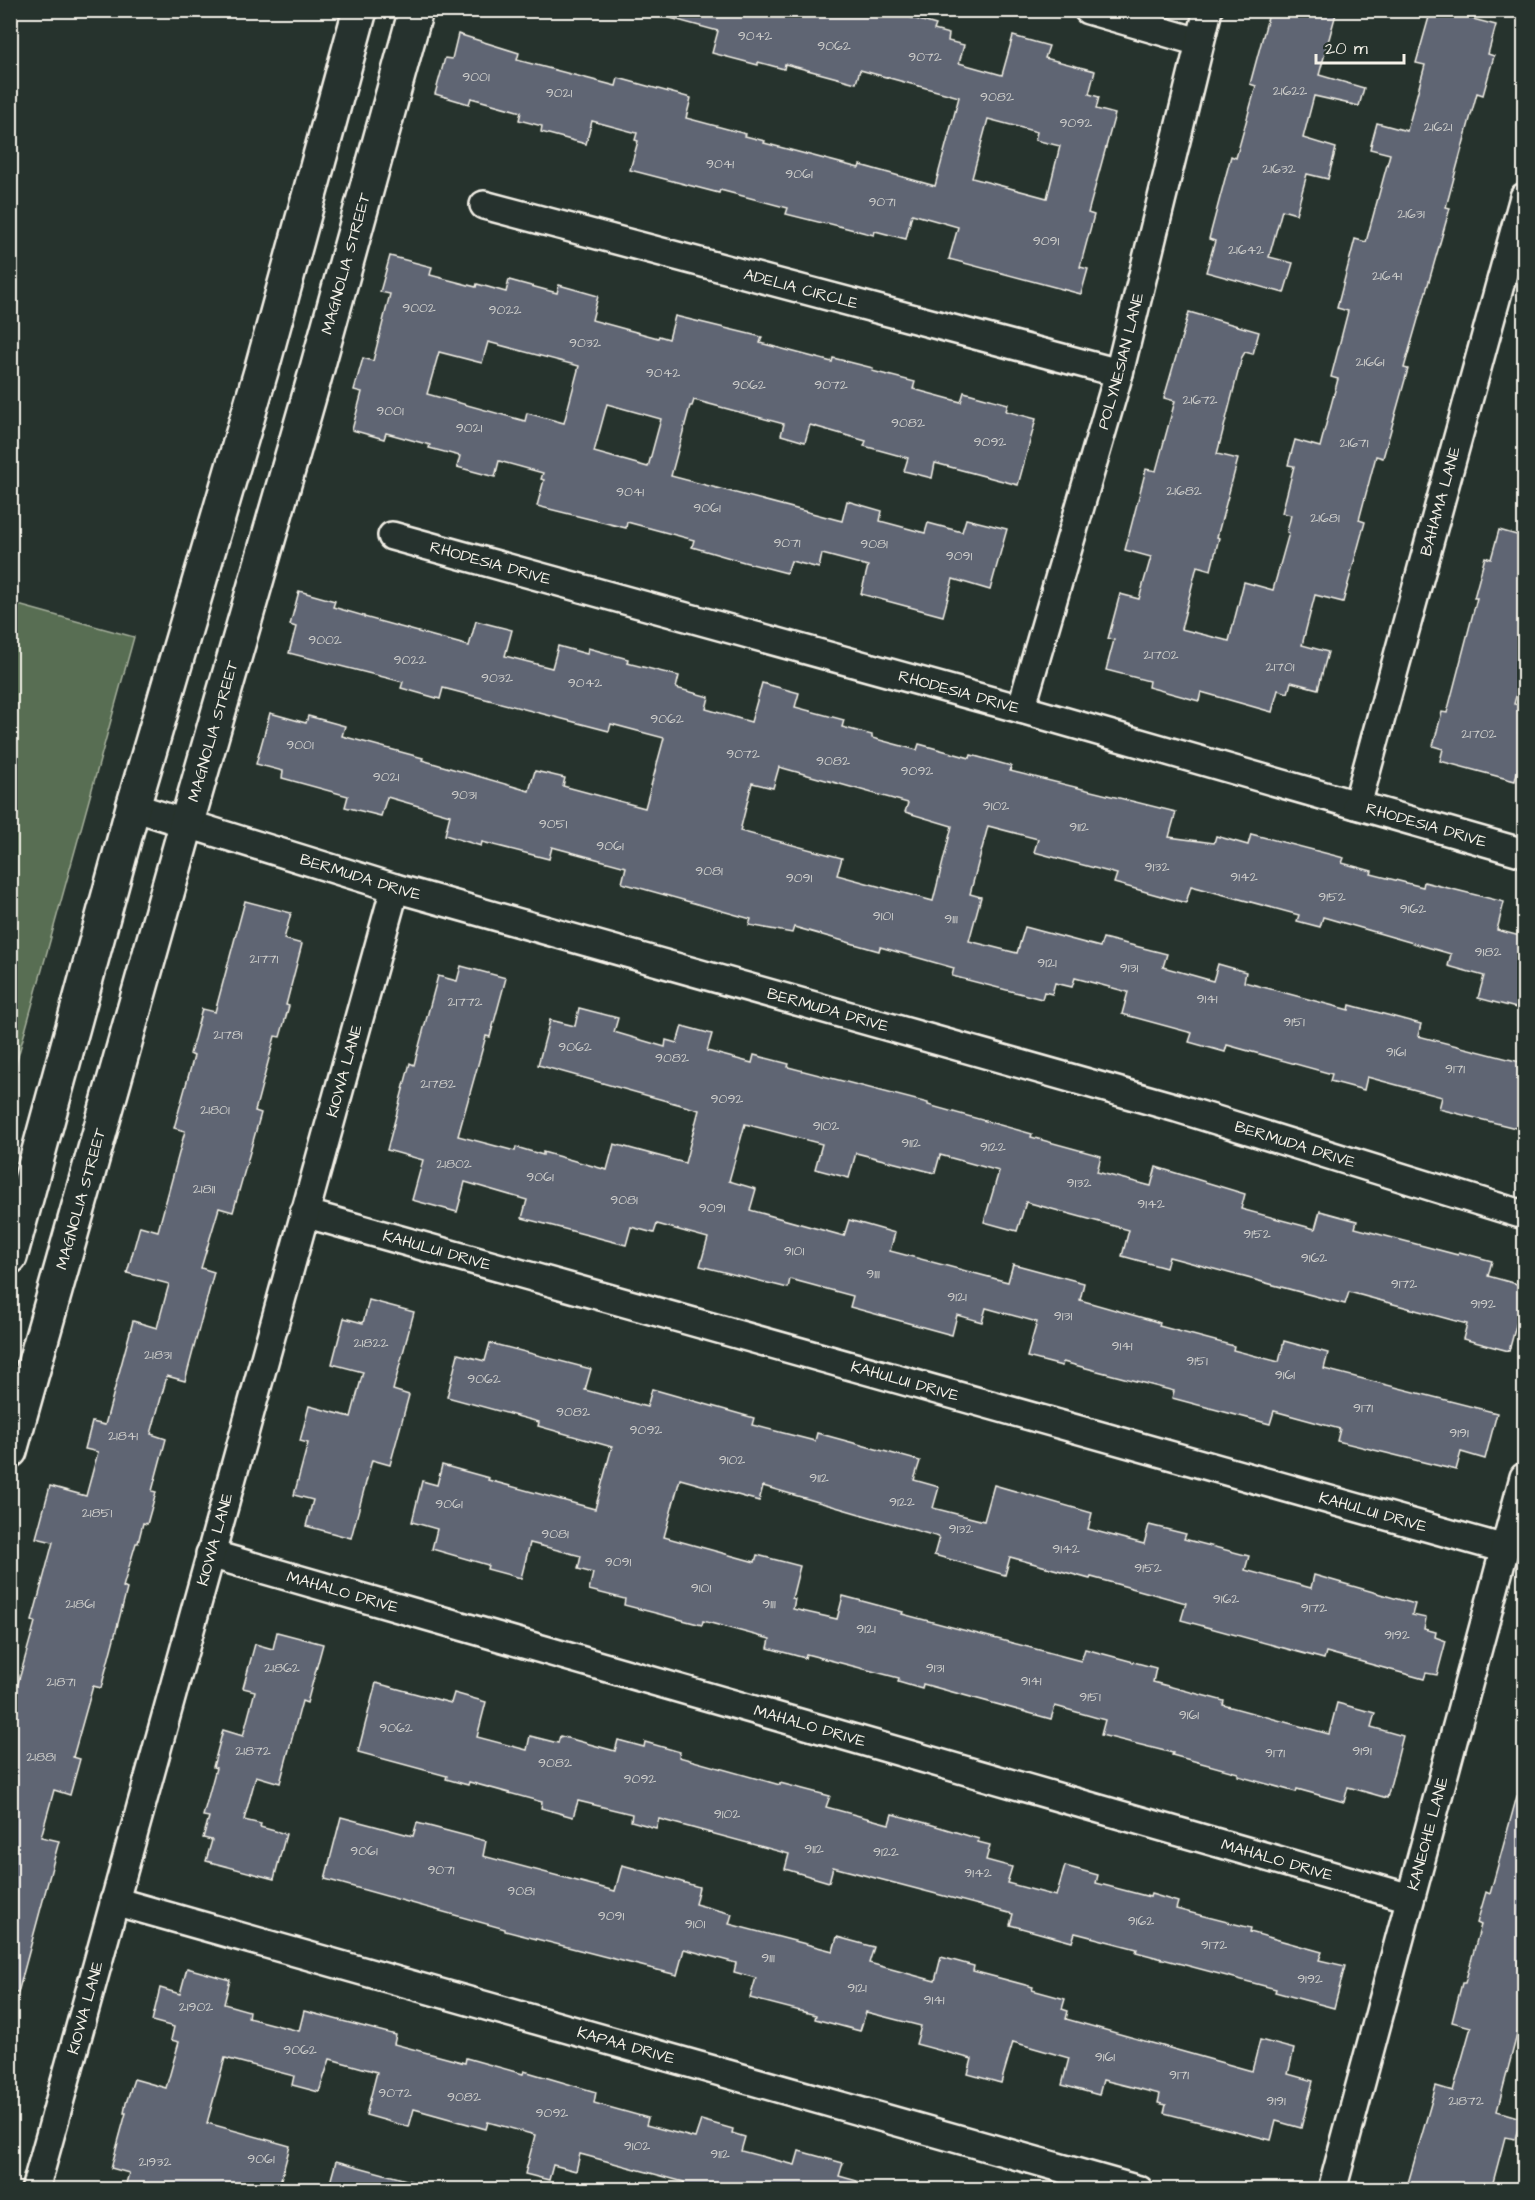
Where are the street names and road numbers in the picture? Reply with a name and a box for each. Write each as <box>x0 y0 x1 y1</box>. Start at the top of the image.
street label: MAGNOLIA STREET <box>316 190 376 337</box>
street label: ADELIA CIRCLE <box>742 263 861 315</box>
street label: POLYNESIAN LANE <box>1092 290 1149 432</box>
street label: BAHAMA LANE <box>1415 444 1466 558</box>
street label: RHODESIA DRIVE <box>427 536 554 590</box>
street label: MAGNOLIA STREET <box>182 658 244 804</box>
street label: RHODESIA DRIVE <box>896 665 1023 719</box>
street label: RHODESIA DRIVE <box>1363 797 1490 853</box>
street label: BERMUDA DRIVE <box>297 848 424 906</box>
street label: BERMUDA DRIVE <box>765 982 892 1037</box>
street label: KIOWA LANE <box>321 1022 368 1120</box>
street label: BERMUDA DRIVE <box>1232 1115 1358 1173</box>
street label: MAGNOLIA STREET <box>51 1125 111 1272</box>
street label: KAHULUI DRIVE <box>380 1225 494 1276</box>
street label: KAHULUI DRIVE <box>848 1356 962 1407</box>
street label: KAHULUI DRIVE <box>1316 1486 1430 1538</box>
street label: KIOWA LANE <box>192 1490 238 1588</box>
street label: MAHALO DRIVE <box>284 1566 402 1619</box>
street label: MAHALO DRIVE <box>751 1699 869 1753</box>
street label: KANEOHE LANE <box>1402 1774 1454 1893</box>
street label: MAHALO DRIVE <box>1219 1833 1336 1886</box>
street label: KIOWA LANE <box>62 1958 109 2057</box>
street label: KAPAA DRIVE <box>575 2021 678 2070</box>

